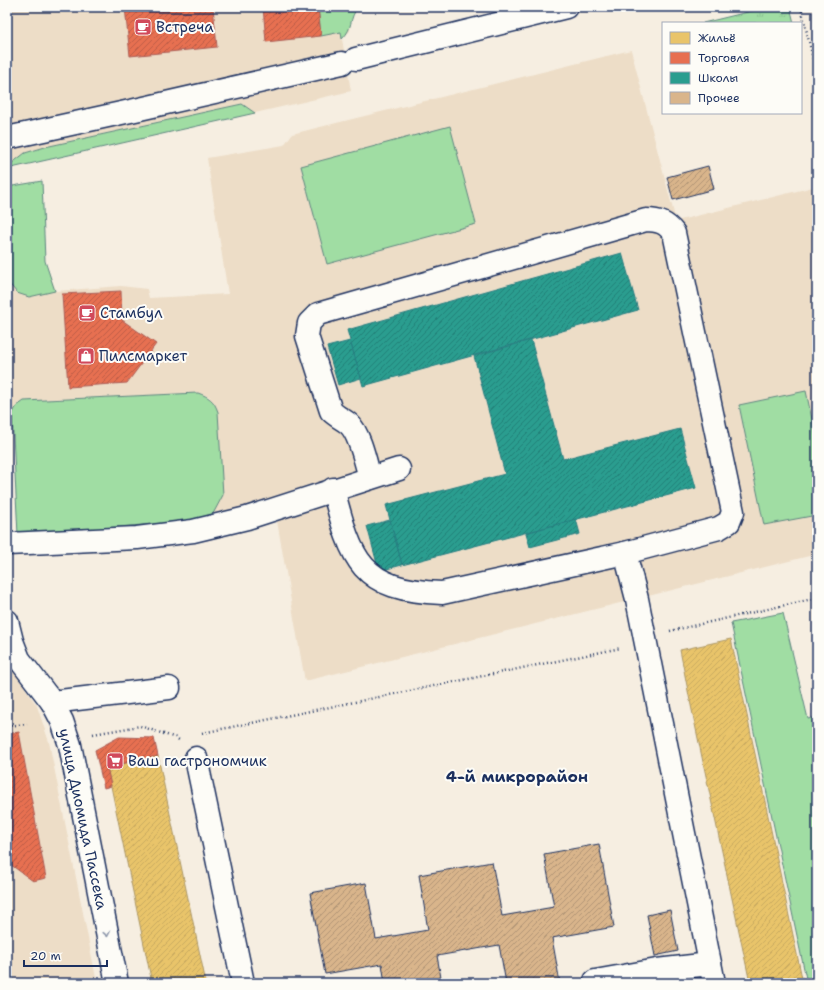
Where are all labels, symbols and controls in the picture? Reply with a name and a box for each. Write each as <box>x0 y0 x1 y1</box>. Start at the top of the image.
cafe icon: Встреча <box>133 17 153 37</box>
place label: Встреча <box>156 17 214 37</box>
legend <box>662 22 802 114</box>
text: Жильё <box>698 30 736 46</box>
text: Торговля <box>698 50 750 66</box>
text: Школы <box>698 70 738 86</box>
text: Прочее <box>698 90 740 106</box>
cafe icon: Стамбул <box>77 303 97 323</box>
place label: Стамбул <box>100 303 163 323</box>
shop icon: Пилсмаркет <box>76 346 96 366</box>
place label: Пилсмаркет <box>99 346 187 366</box>
street label: улица Диомида Пассека <box>54 727 112 912</box>
supermarket icon: Ваш гастрономчик <box>105 751 125 771</box>
place label: Ваш гастрономчик <box>128 751 267 771</box>
district label: 4-й микрорайон <box>446 766 588 787</box>
one-way arrow <box>103 931 111 937</box>
scale bar <box>24 942 107 968</box>
text: 20 m <box>30 948 61 964</box>

